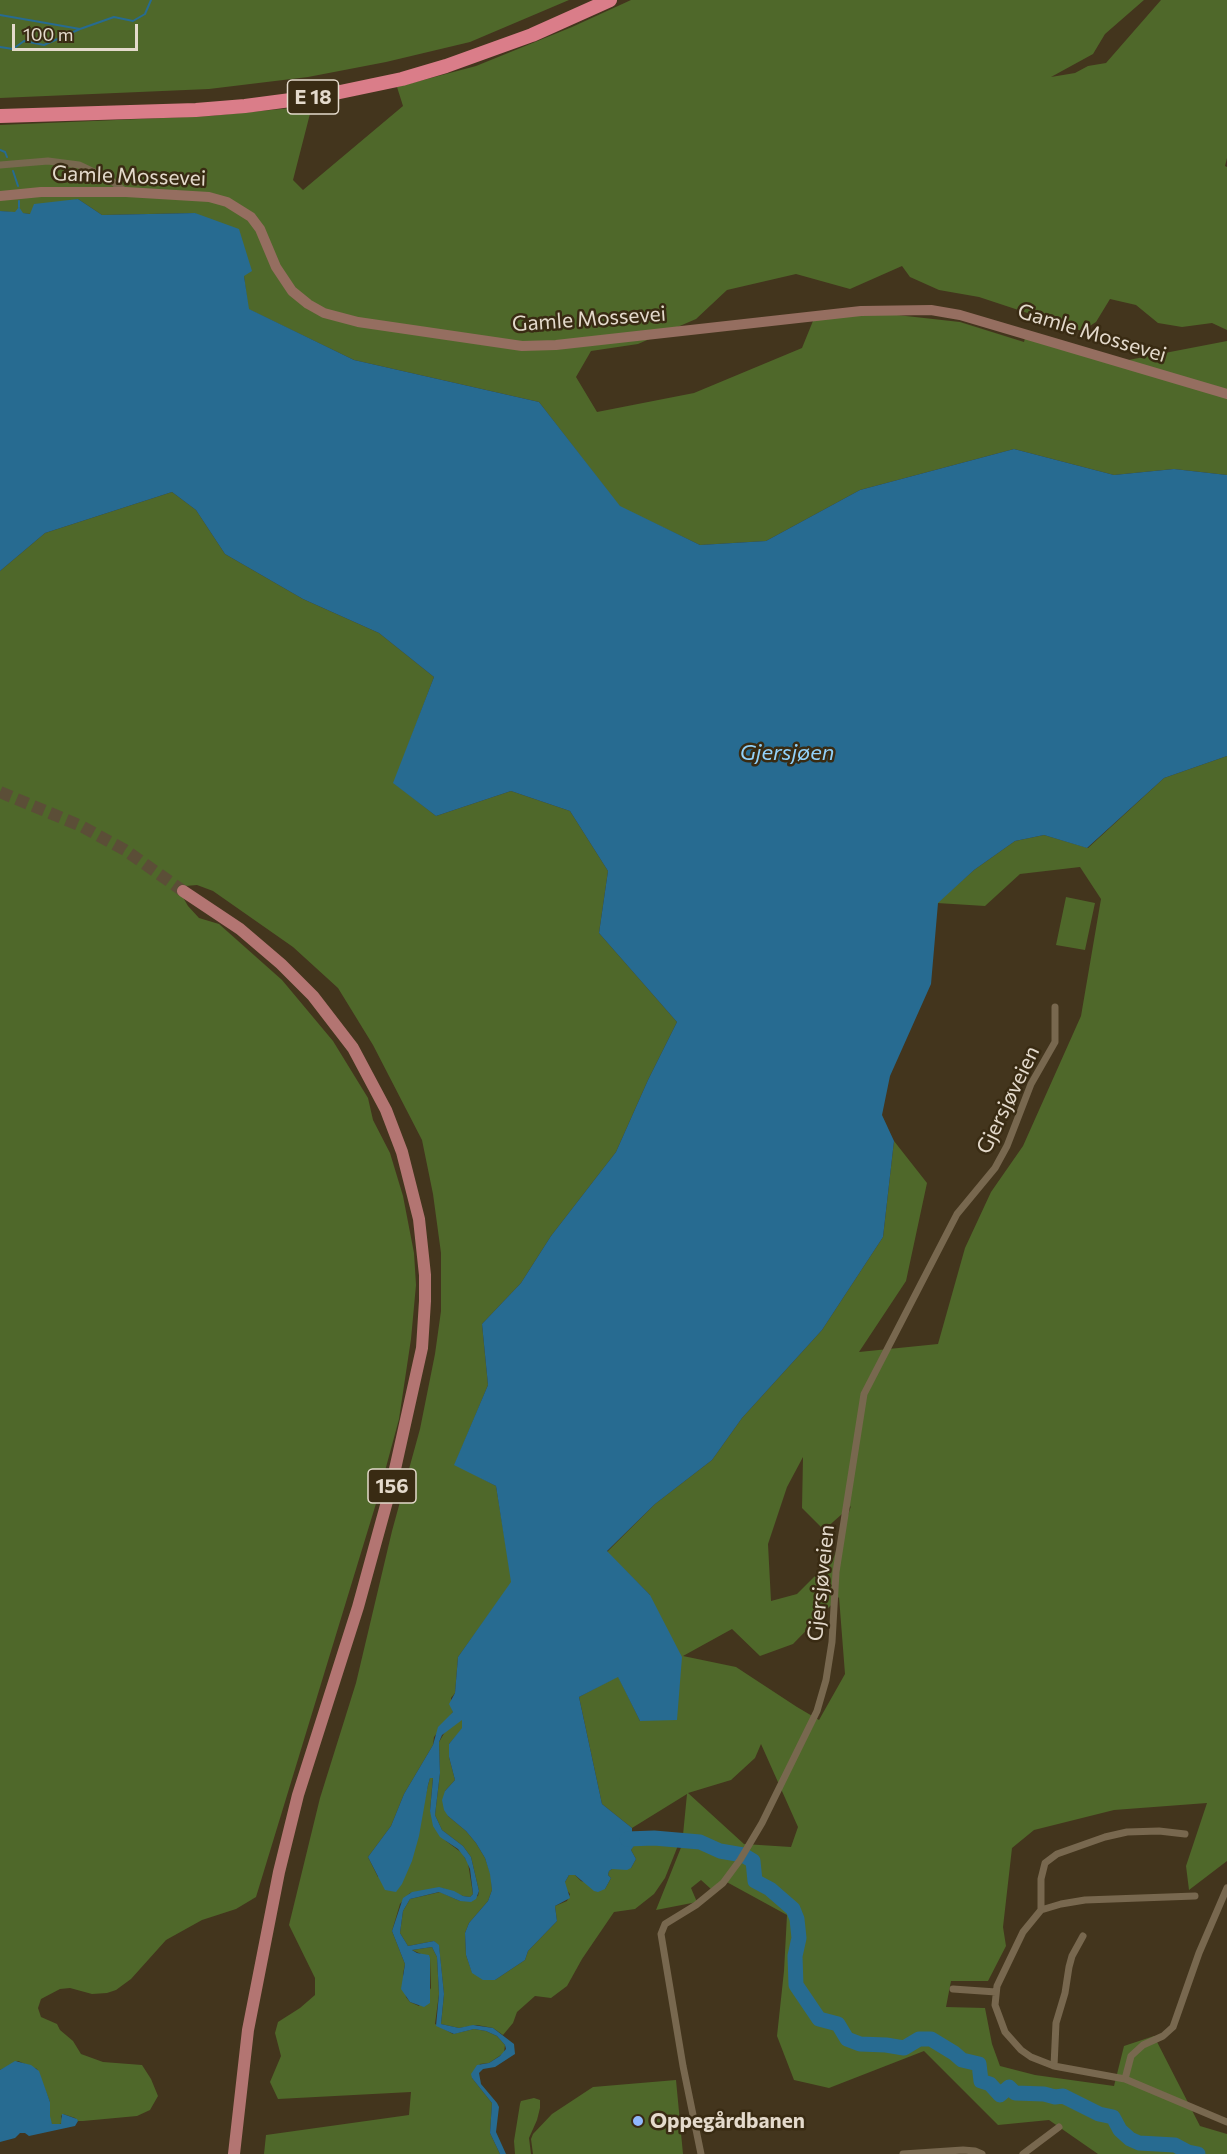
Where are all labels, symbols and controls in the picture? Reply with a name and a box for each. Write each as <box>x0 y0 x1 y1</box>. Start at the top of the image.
scale bar <box>15 12 141 50</box>
text: 100 m <box>23 23 73 45</box>
road number: E 18 <box>288 80 338 114</box>
street label: Gamle Mossevei <box>51 161 207 191</box>
street label: Gamle Mossevei <box>1015 298 1169 368</box>
street label: Gamle Mossevei <box>511 301 667 337</box>
water label: Gjersjøen <box>740 740 834 766</box>
street label: Gjersjøveien <box>971 1042 1045 1158</box>
road number: 156 <box>368 1469 416 1503</box>
street label: Gjersjøveien <box>802 1524 840 1642</box>
place label: Oppegårdbanen <box>650 2108 805 2134</box>
marker: Oppegårdbanen <box>631 2114 645 2128</box>

